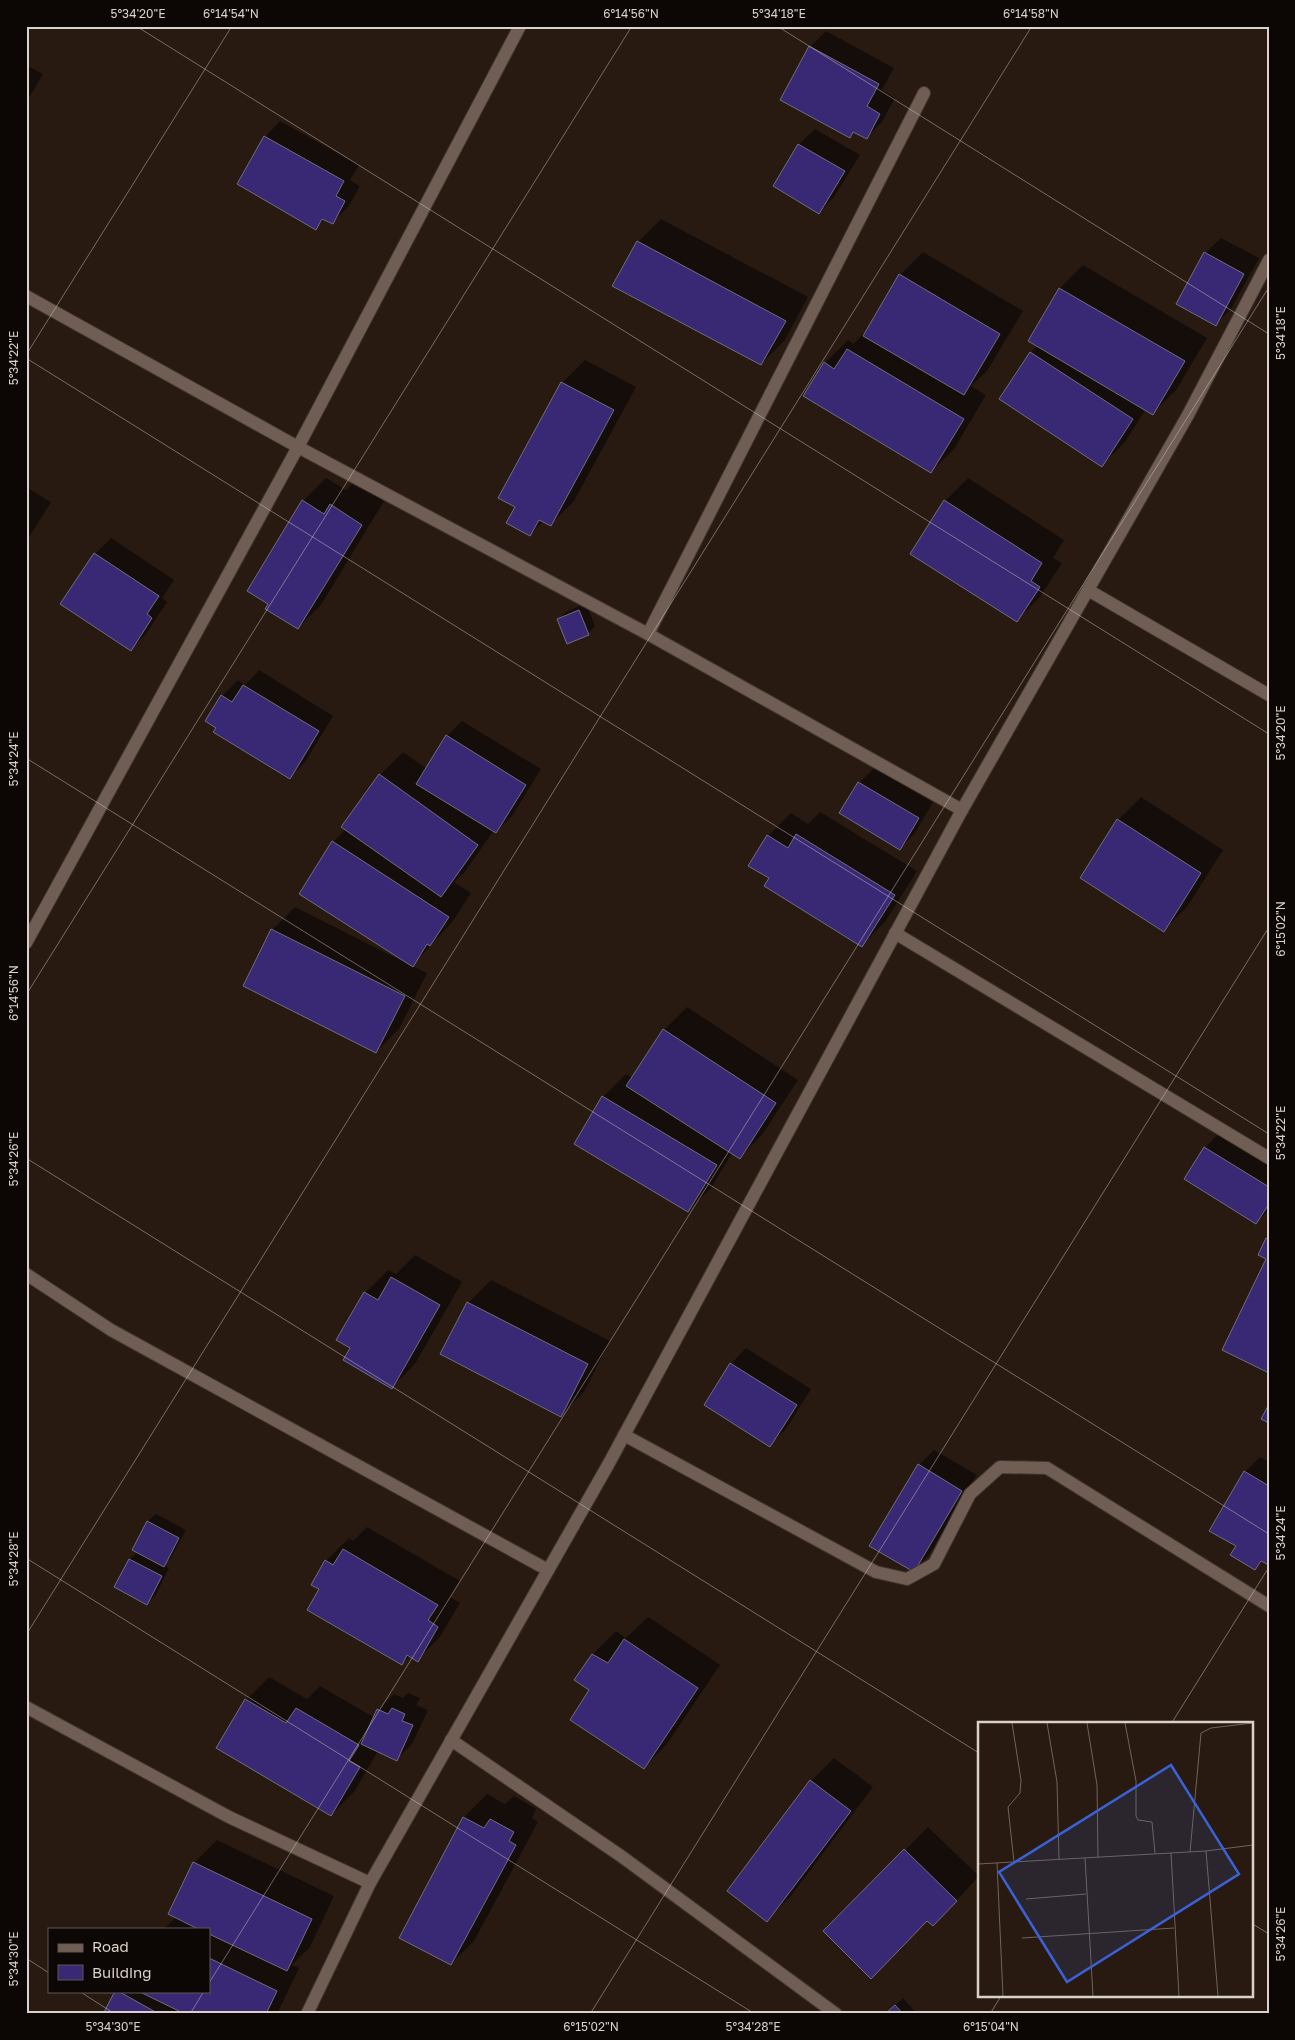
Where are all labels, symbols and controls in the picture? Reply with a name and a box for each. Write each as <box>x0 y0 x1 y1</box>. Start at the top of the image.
text: 5°34'20"E <box>110 6 166 21</box>
text: 6°14'54"N <box>203 6 259 21</box>
text: 6°14'56"N <box>603 6 659 21</box>
text: 5°34'18"E <box>752 6 806 21</box>
text: 6°14'58"N <box>1003 6 1059 21</box>
text: 5°34'18"E <box>1273 306 1288 360</box>
text: 5°34'22"E <box>6 331 21 385</box>
text: 5°34'20"E <box>1273 705 1288 761</box>
text: 5°34'24"E <box>6 732 21 786</box>
text: 6°15'02"N <box>1273 901 1288 957</box>
text: 6°14'56"N <box>6 965 21 1021</box>
text: 5°34'22"E <box>1273 1106 1288 1160</box>
text: 5°34'26"E <box>6 1132 21 1186</box>
text: 5°34'24"E <box>1273 1506 1288 1560</box>
text: 5°34'28"E <box>6 1532 21 1586</box>
inset map <box>978 1722 1252 1998</box>
text: 5°34'26"E <box>1273 1907 1288 1961</box>
legend <box>48 1928 210 1992</box>
text: 5°34'30"E <box>6 1931 21 1987</box>
text: Road <box>92 1937 129 1955</box>
text: Building <box>92 1963 152 1981</box>
text: 5°34'30"E <box>85 2019 141 2034</box>
text: 6°15'02"N <box>563 2019 619 2034</box>
text: 5°34'28"E <box>726 2019 780 2034</box>
text: 6°15'04"N <box>963 2019 1019 2034</box>

